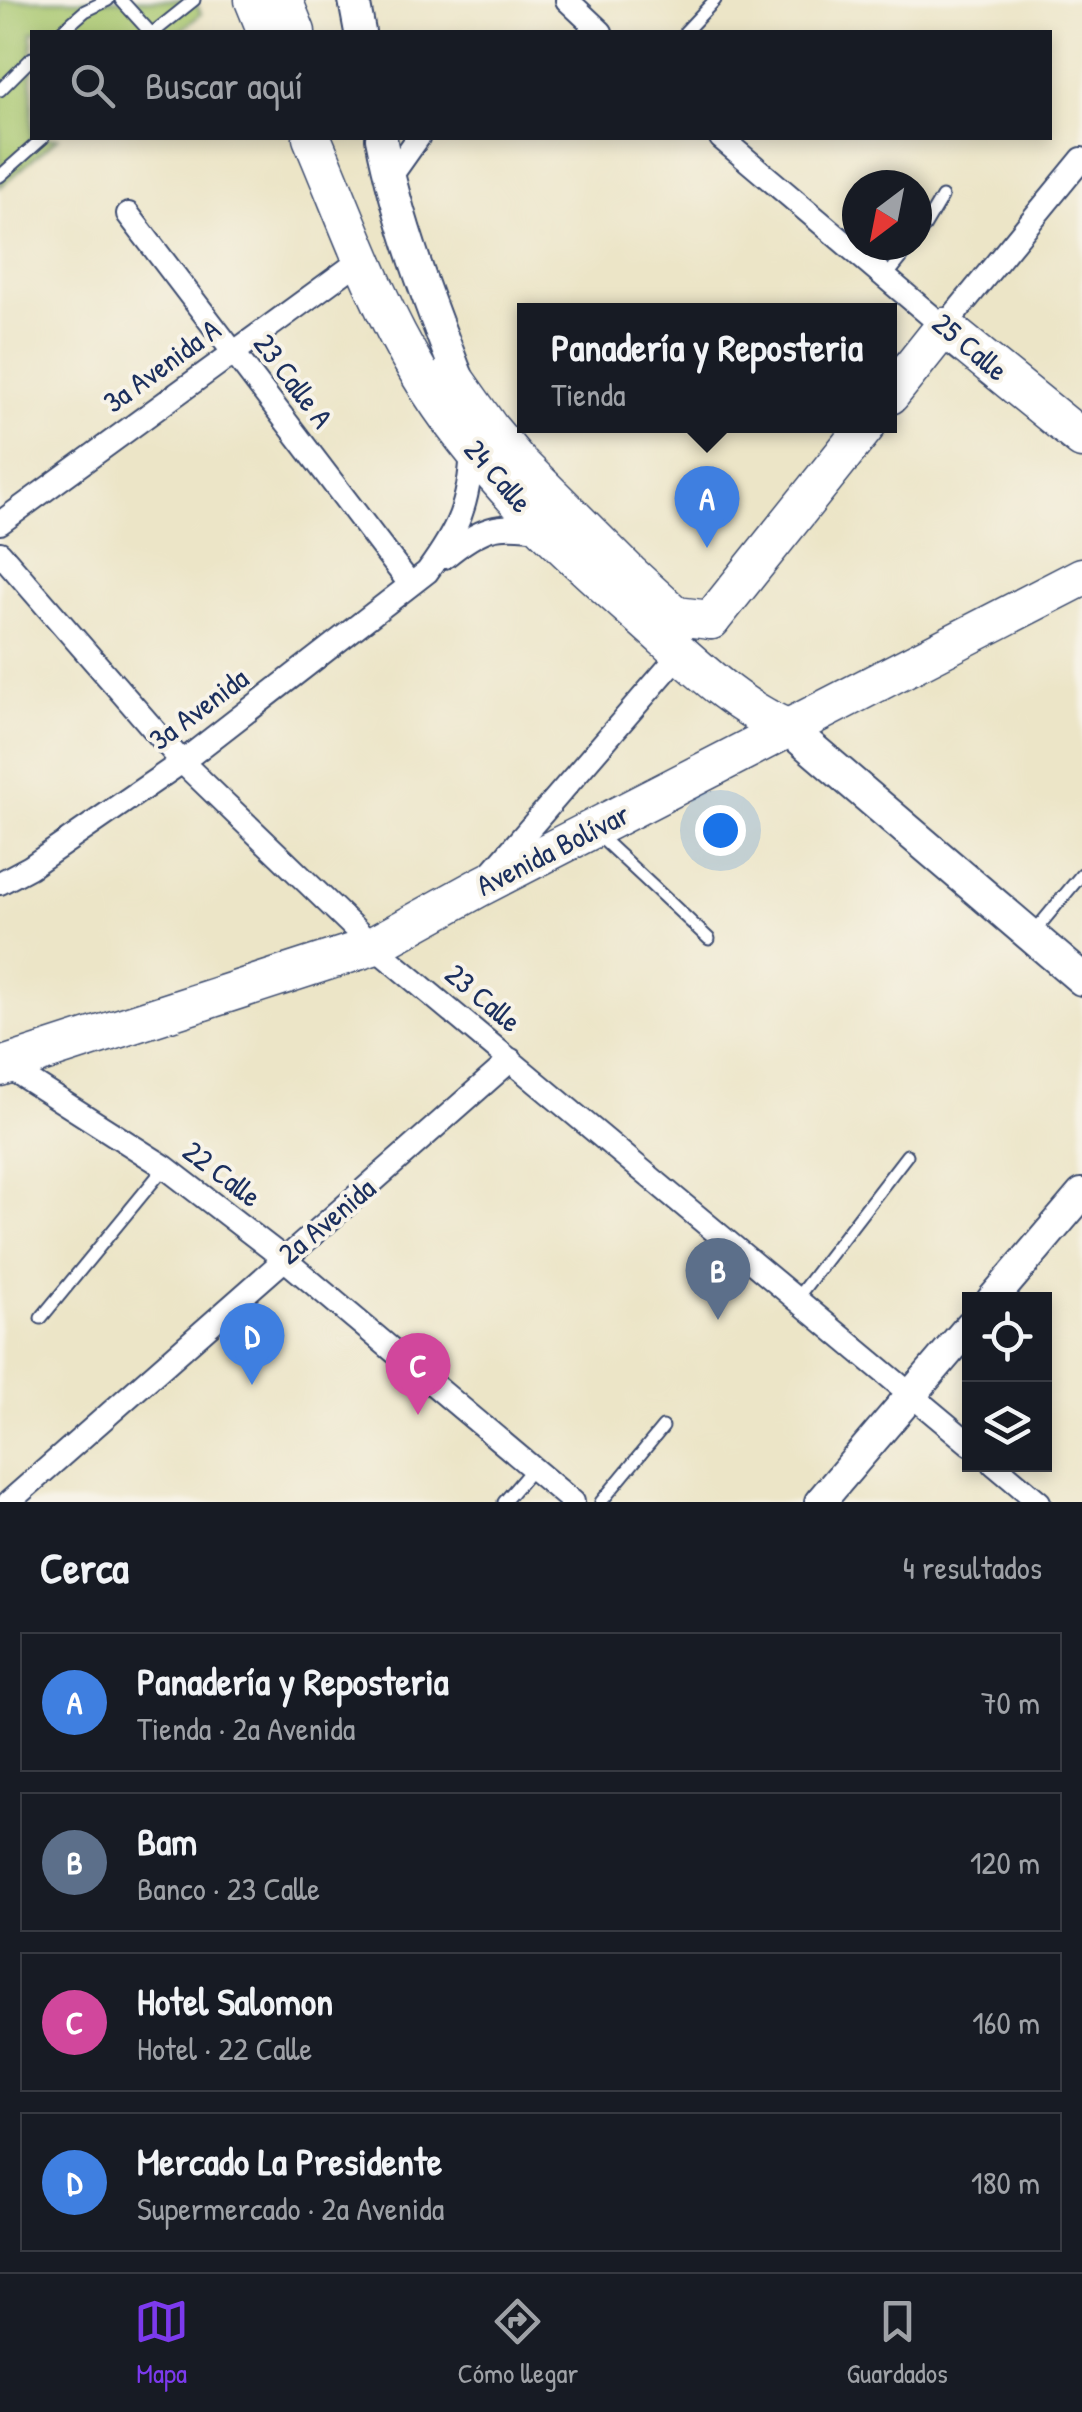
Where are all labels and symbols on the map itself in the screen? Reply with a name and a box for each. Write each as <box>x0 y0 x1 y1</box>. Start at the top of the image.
north arrow <box>842 170 932 260</box>
street label: 25 Calle <box>925 303 1017 389</box>
street label: 3a Avenida A <box>95 309 228 421</box>
street label: 23 Calle A <box>245 325 343 436</box>
street label: 24 Calle <box>456 430 542 521</box>
pin: A <box>674 466 740 548</box>
street label: 3a Avenida <box>141 658 256 759</box>
street label: Avenida Bolívar <box>469 793 636 905</box>
your location <box>695 805 746 856</box>
street label: 23 Calle <box>437 954 530 1041</box>
street label: 22 Calle <box>175 1131 270 1216</box>
street label: 2a Avenida <box>269 1168 383 1273</box>
pin: B <box>686 1238 750 1320</box>
pin: D <box>220 1302 284 1385</box>
pin: C <box>386 1332 450 1415</box>

